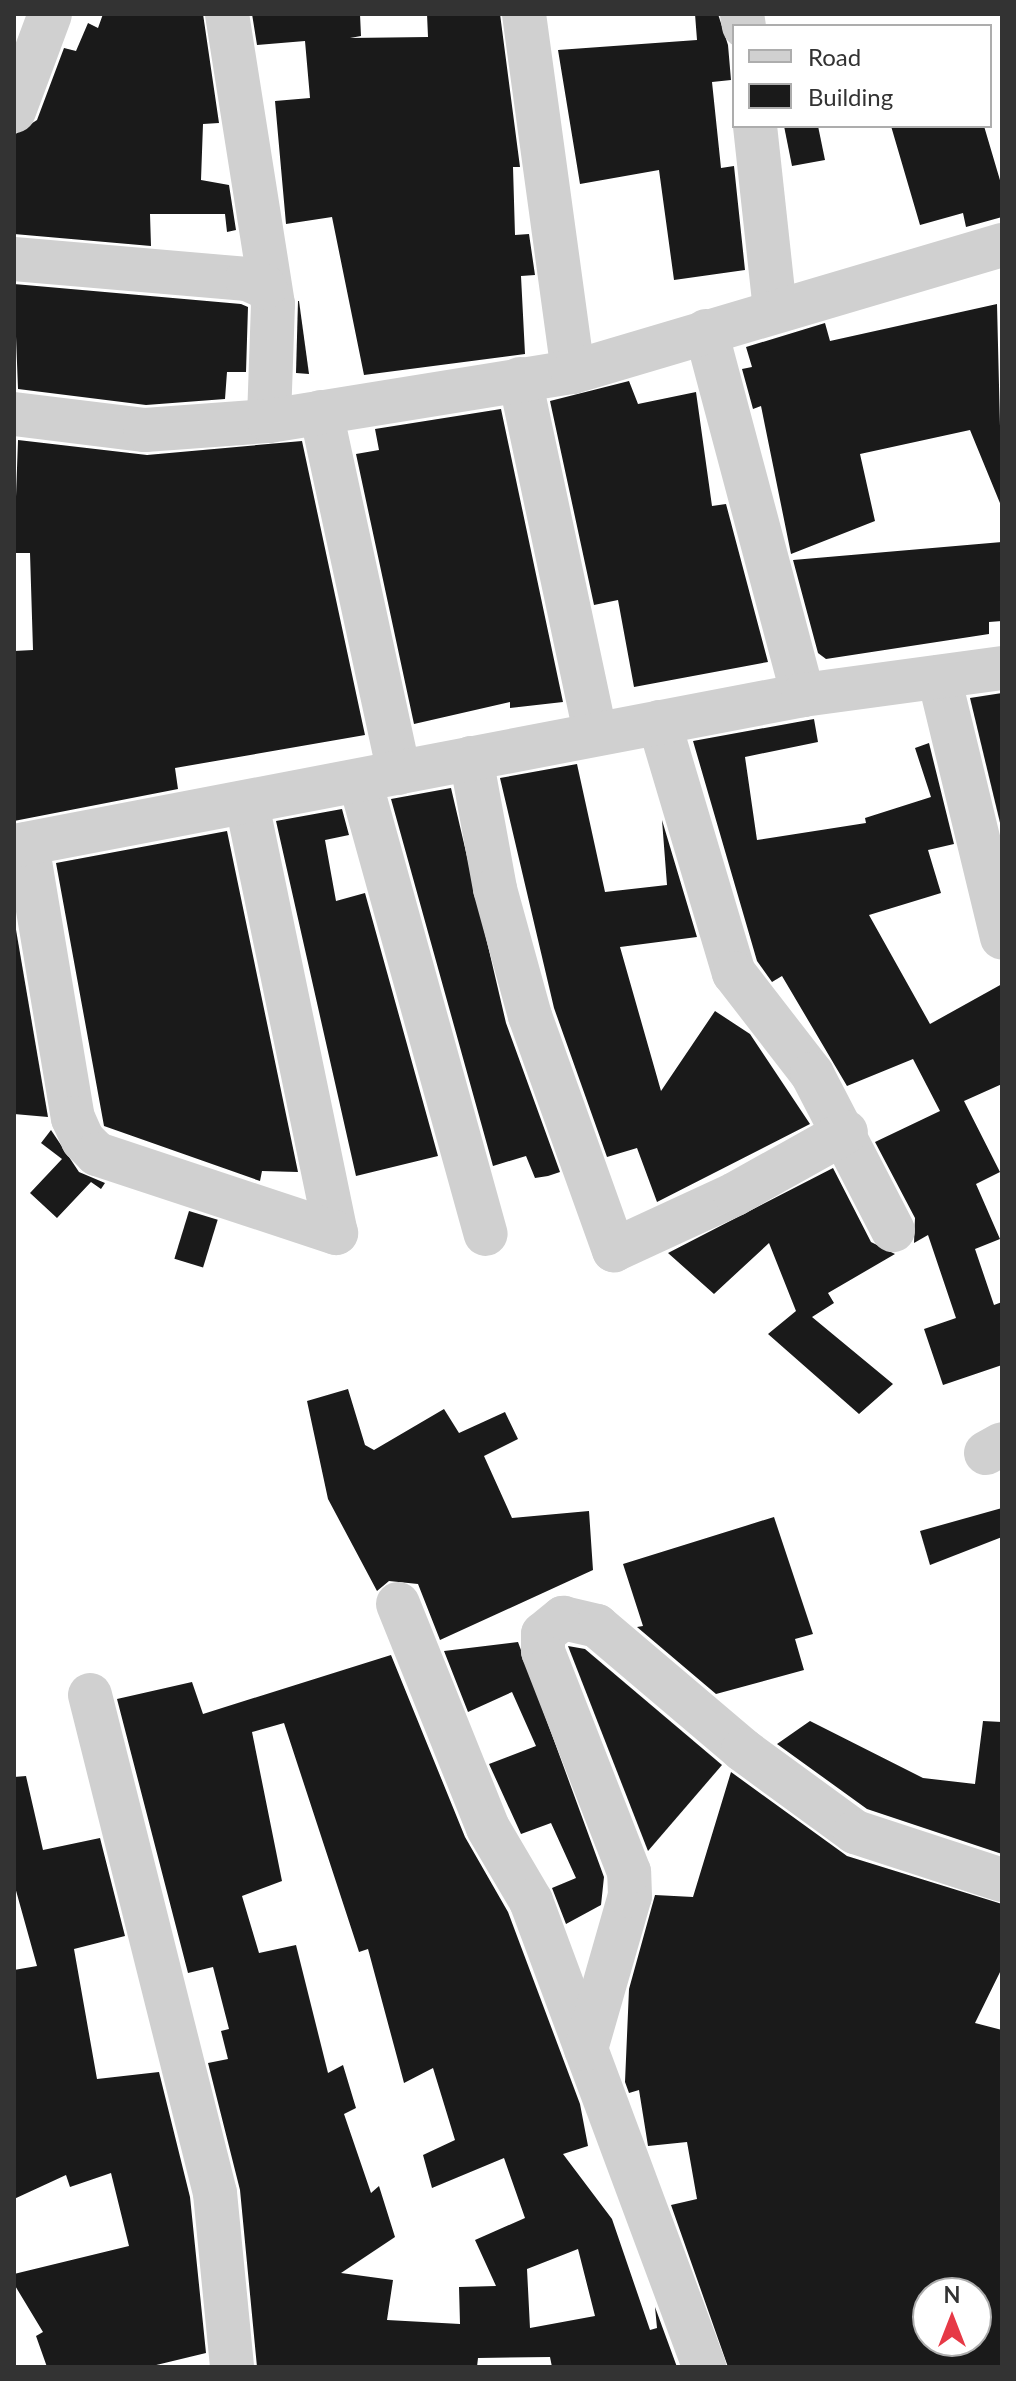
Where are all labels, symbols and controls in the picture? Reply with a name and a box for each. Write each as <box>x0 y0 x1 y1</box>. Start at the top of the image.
legend <box>732 24 992 128</box>
text: Road <box>808 42 861 71</box>
text: Building <box>808 82 893 111</box>
north arrow <box>912 2277 992 2357</box>
text: N <box>944 2281 960 2308</box>

